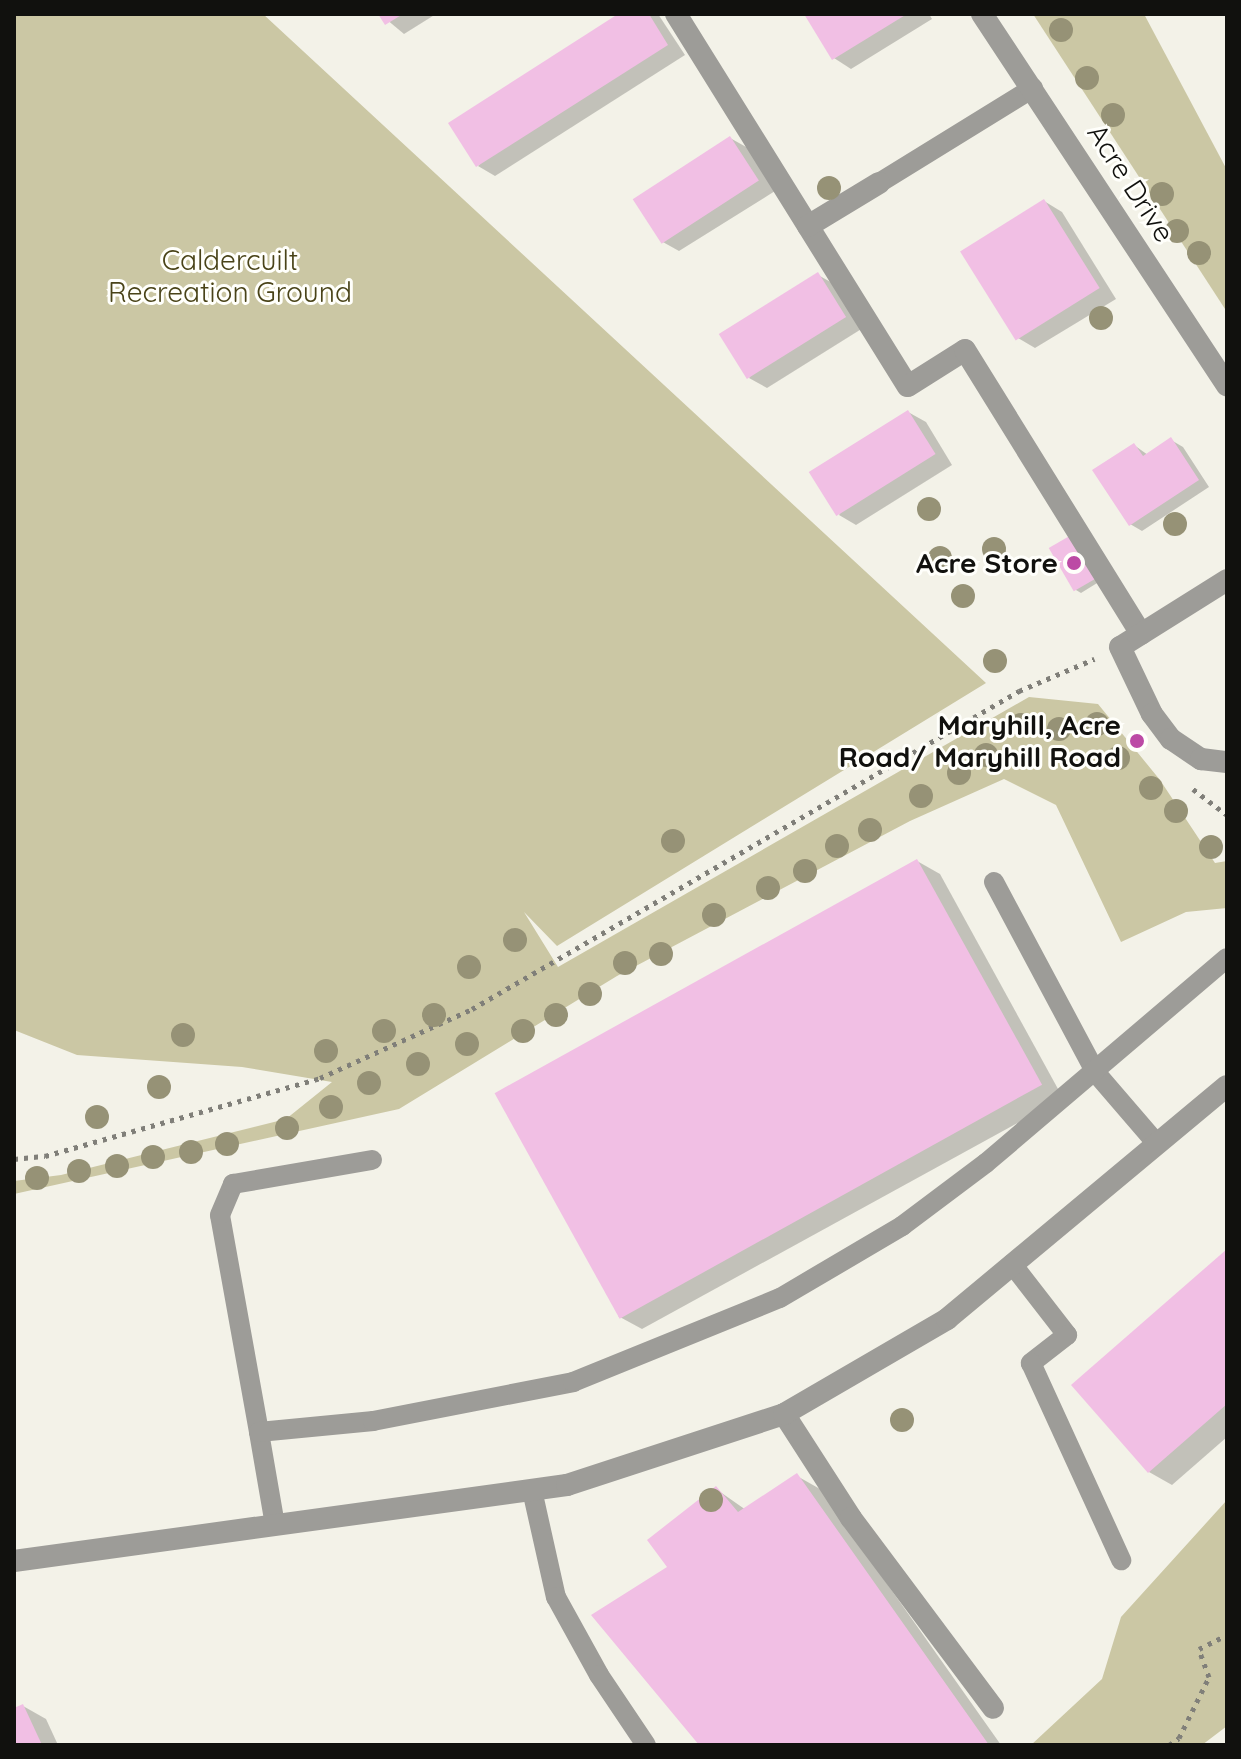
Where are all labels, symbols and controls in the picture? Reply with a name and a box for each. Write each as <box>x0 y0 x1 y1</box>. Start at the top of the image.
street label: Acre Drive <box>1081 118 1181 248</box>
park label: Caldercuilt Recreation Ground <box>108 243 352 309</box>
place label: Acre Store <box>916 546 1058 580</box>
marker: Acre Store <box>1065 554 1083 572</box>
place label: Maryhill, Acre Road/ Maryhill Road <box>839 708 1121 774</box>
marker: Maryhill, Acre Road/ Maryhill Road <box>1128 732 1146 750</box>

